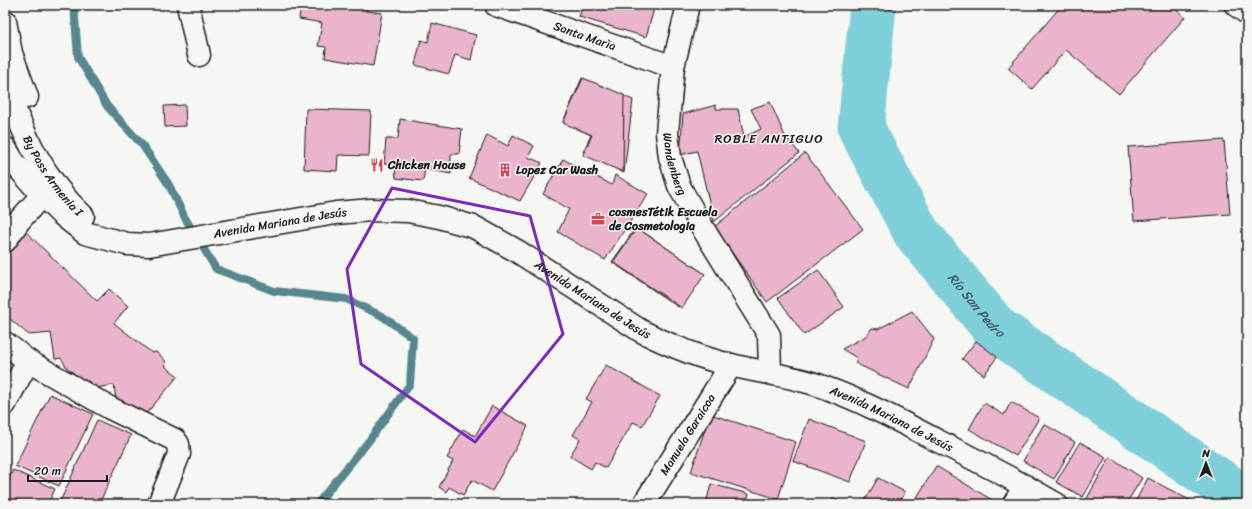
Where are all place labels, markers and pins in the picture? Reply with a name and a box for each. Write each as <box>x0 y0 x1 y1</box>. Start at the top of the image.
place label: Chicken House <box>387 154 467 176</box>
restaurant icon: Chicken House <box>369 157 385 173</box>
place label: Lopez Car Wash <box>516 159 599 181</box>
building icon: Lopez Car Wash <box>497 162 513 178</box>
place label: cosmesTétik Escuela de Cosmetologia <box>608 201 719 237</box>
office icon: cosmesTétik Escuela de Cosmetologia <box>590 211 606 227</box>

